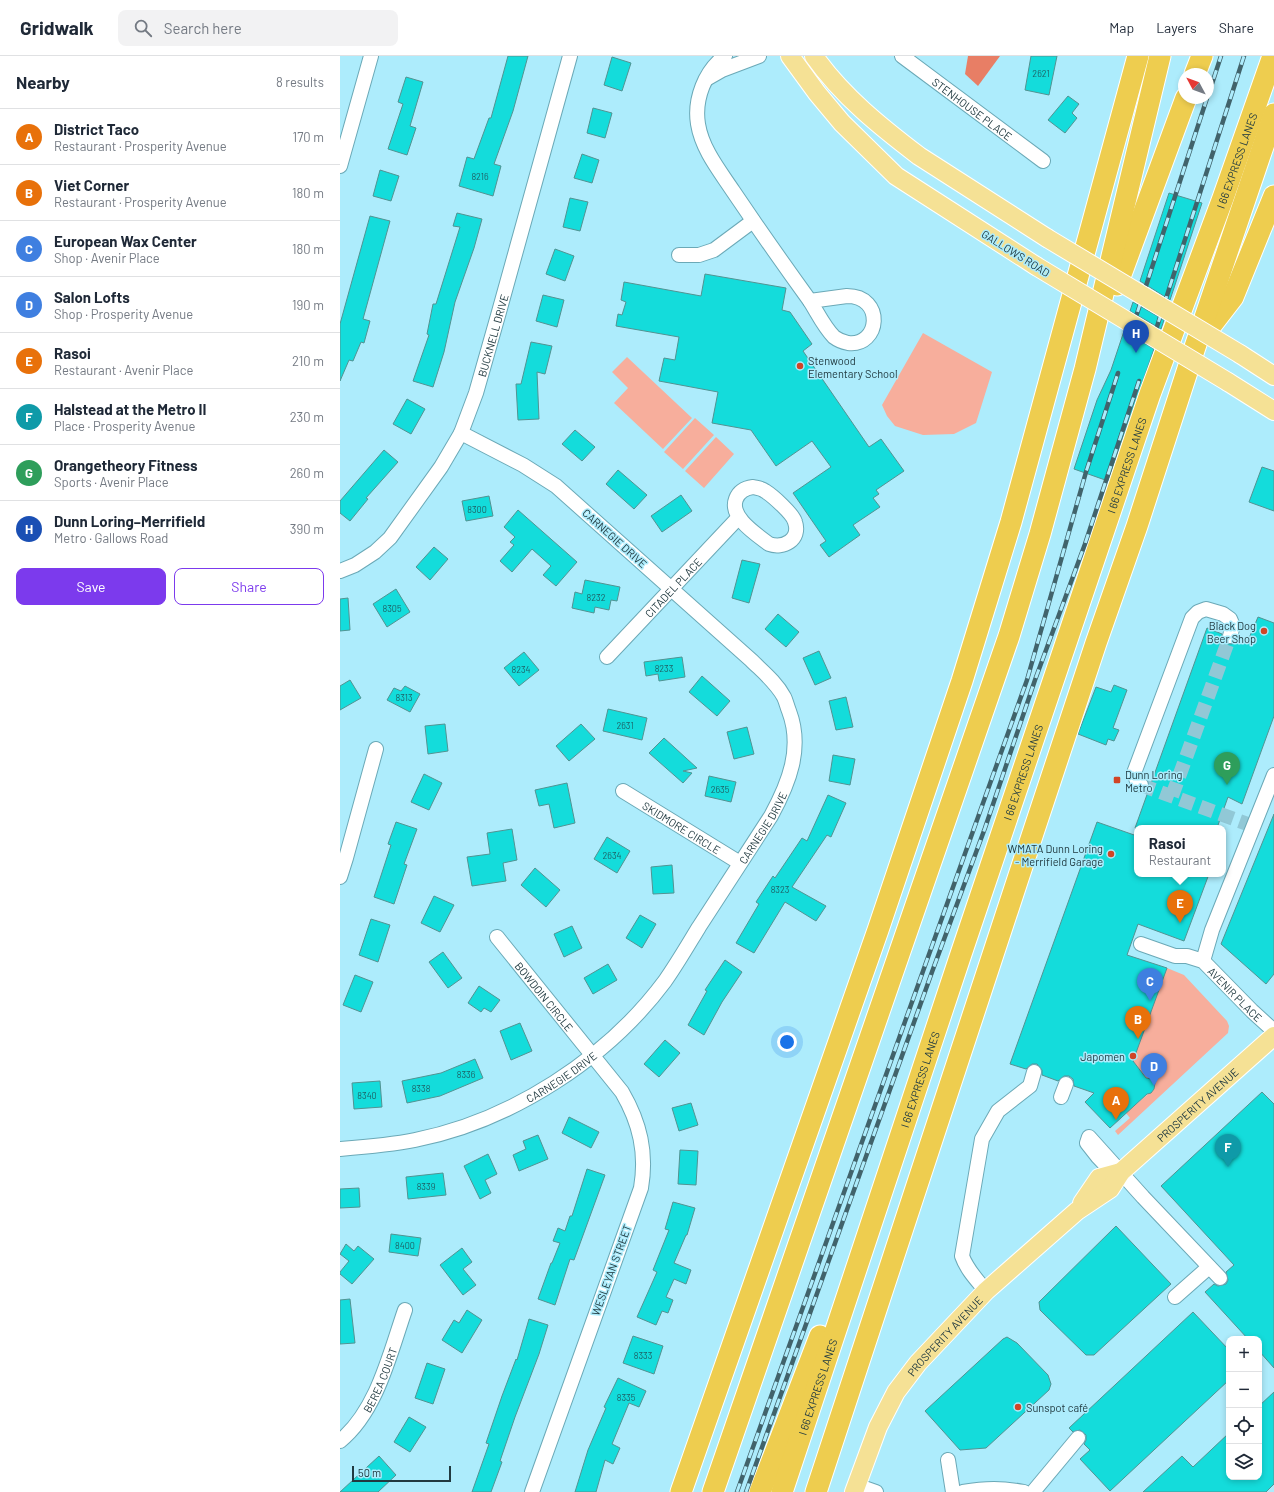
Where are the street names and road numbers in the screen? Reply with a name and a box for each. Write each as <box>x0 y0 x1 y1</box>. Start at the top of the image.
street label: STENHOUSE PLACE <box>930 75 1015 143</box>
street label: I 66 EXPRESS LANES <box>1213 111 1259 210</box>
street label: GALLOWS ROAD <box>980 227 1053 279</box>
street label: BUCKNELL DRIVE <box>474 292 510 378</box>
street label: I 66 EXPRESS LANES <box>1104 415 1148 515</box>
street label: CARNEGIE DRIVE <box>580 506 650 570</box>
street label: CITADEL PLACE <box>642 554 704 620</box>
street label: I 66 EXPRESS LANES <box>1000 722 1045 822</box>
street label: CARNEGIE DRIVE <box>736 789 789 866</box>
street label: SKIDMORE CIRCLE <box>640 798 723 856</box>
street label: BOWDOIN CIRCLE <box>513 959 577 1034</box>
street label: AVENIR PLACE <box>1206 964 1265 1024</box>
street label: I 66 EXPRESS LANES <box>897 1030 941 1129</box>
street label: CARNEGIE DRIVE <box>524 1048 599 1105</box>
street label: PROSPERITY AVENUE <box>1154 1065 1241 1144</box>
street label: WESLEYAN STREET <box>588 1223 634 1317</box>
street label: PROSPERITY AVENUE <box>904 1293 985 1378</box>
street label: I 66 EXPRESS LANES <box>795 1337 839 1436</box>
street label: BEREA COURT <box>360 1345 399 1415</box>

